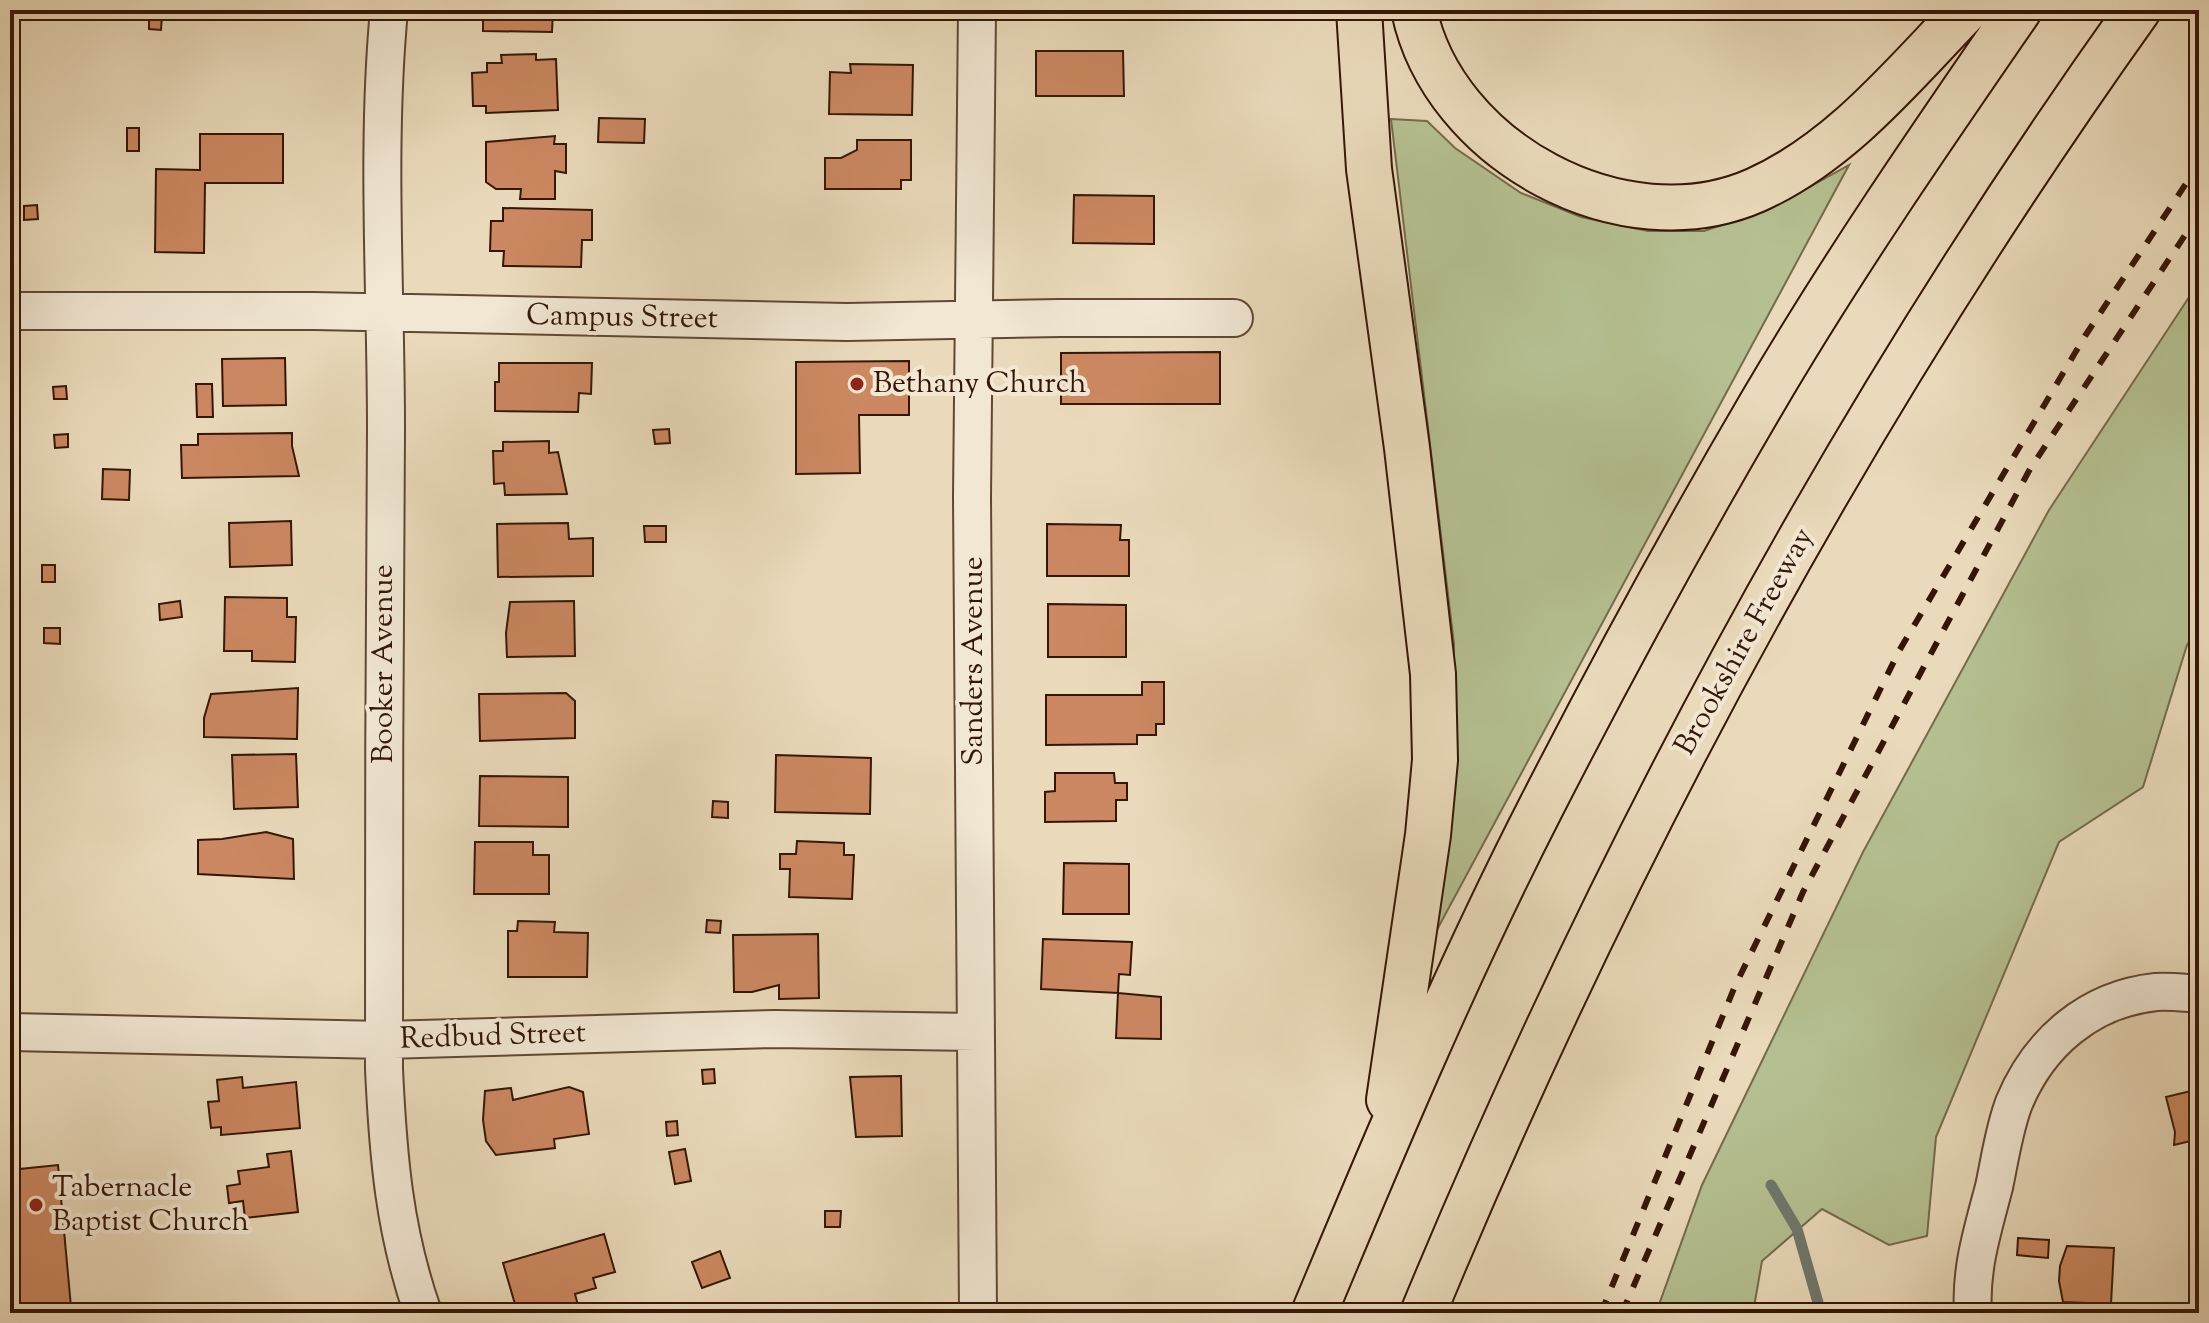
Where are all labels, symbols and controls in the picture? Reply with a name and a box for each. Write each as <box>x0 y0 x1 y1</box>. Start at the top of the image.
street label: Campus Street <box>526 295 718 341</box>
place label: Bethany Church <box>873 363 1087 406</box>
marker: Bethany Church <box>848 375 866 393</box>
street label: Brookshire Freeway <box>1665 520 1825 764</box>
street label: Sanders Avenue <box>953 556 996 766</box>
street label: Booker Avenue <box>363 564 406 764</box>
street label: Redbud Street <box>399 1012 587 1062</box>
place label: Tabernacle Baptist Church <box>52 1167 250 1244</box>
marker: Tabernacle Baptist Church <box>27 1196 45 1214</box>

